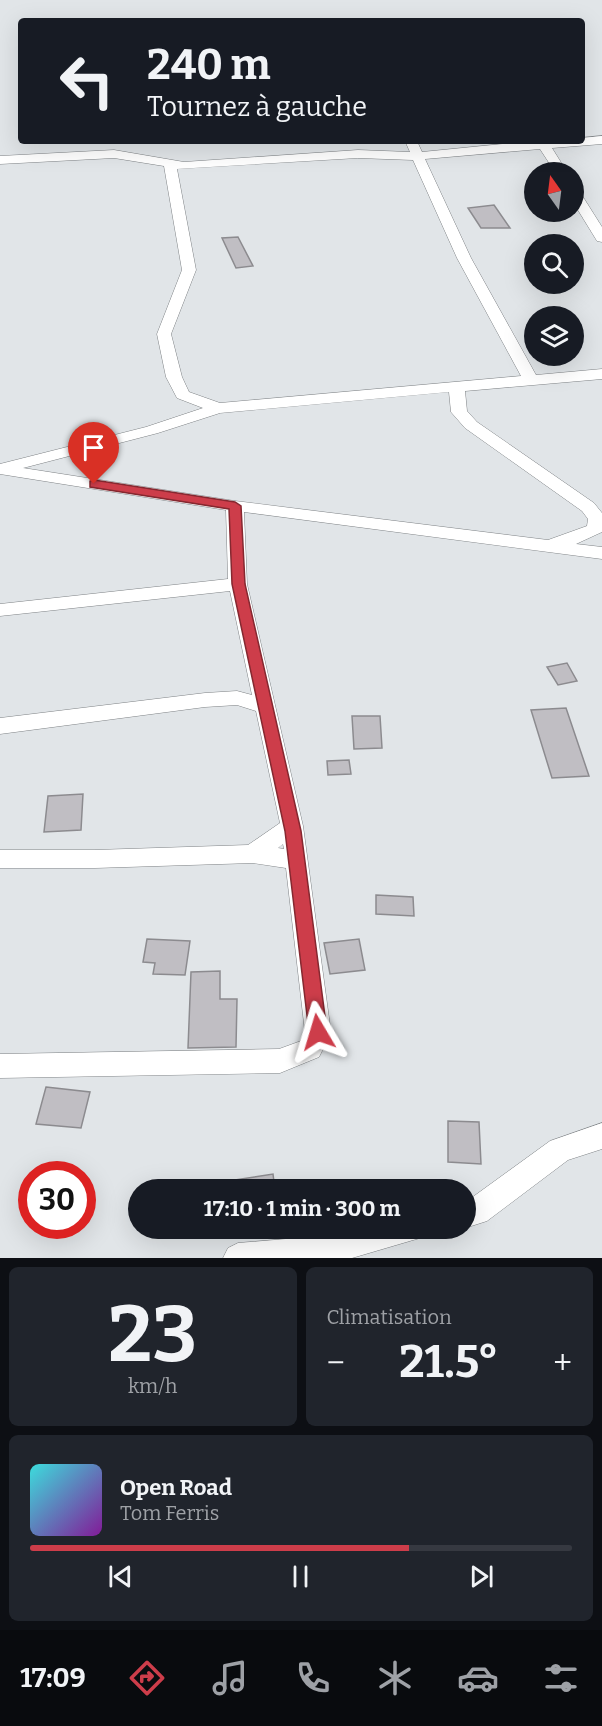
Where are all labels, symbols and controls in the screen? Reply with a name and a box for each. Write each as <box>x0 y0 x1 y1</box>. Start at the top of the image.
text: 240 m <box>147 40 271 90</box>
icon: left <box>48 42 126 120</box>
text: Tournez à gauche <box>147 91 367 123</box>
north arrow <box>524 162 584 222</box>
map controls <box>524 162 584 366</box>
button: search <box>524 234 584 294</box>
button: layers <box>524 306 584 366</box>
pin <box>68 422 119 484</box>
icon: arrive <box>77 431 110 464</box>
position arrow <box>286 1000 350 1064</box>
speed limit sign: 30 <box>18 1161 96 1239</box>
text: 17:10 · 1 min · 300 m <box>204 1195 401 1222</box>
text: 23 <box>108 1288 197 1382</box>
text: Climatisation <box>327 1305 452 1329</box>
text: 21.5° <box>399 1335 499 1389</box>
text: − <box>327 1343 345 1383</box>
text: + <box>553 1343 572 1383</box>
text: km/h <box>128 1374 178 1398</box>
text: Open Road <box>120 1474 232 1501</box>
text: Tom Ferris <box>120 1501 219 1525</box>
icon: previous <box>104 1560 137 1593</box>
icon: pause <box>284 1560 317 1593</box>
icon: next <box>465 1560 498 1593</box>
icon: directions <box>126 1657 168 1699</box>
icon: music <box>209 1657 251 1699</box>
icon: phone <box>292 1657 334 1699</box>
icon: climate <box>374 1657 416 1699</box>
icon: car <box>457 1657 499 1699</box>
icon: filters <box>540 1657 582 1699</box>
text: 17:09 <box>20 1662 86 1694</box>

